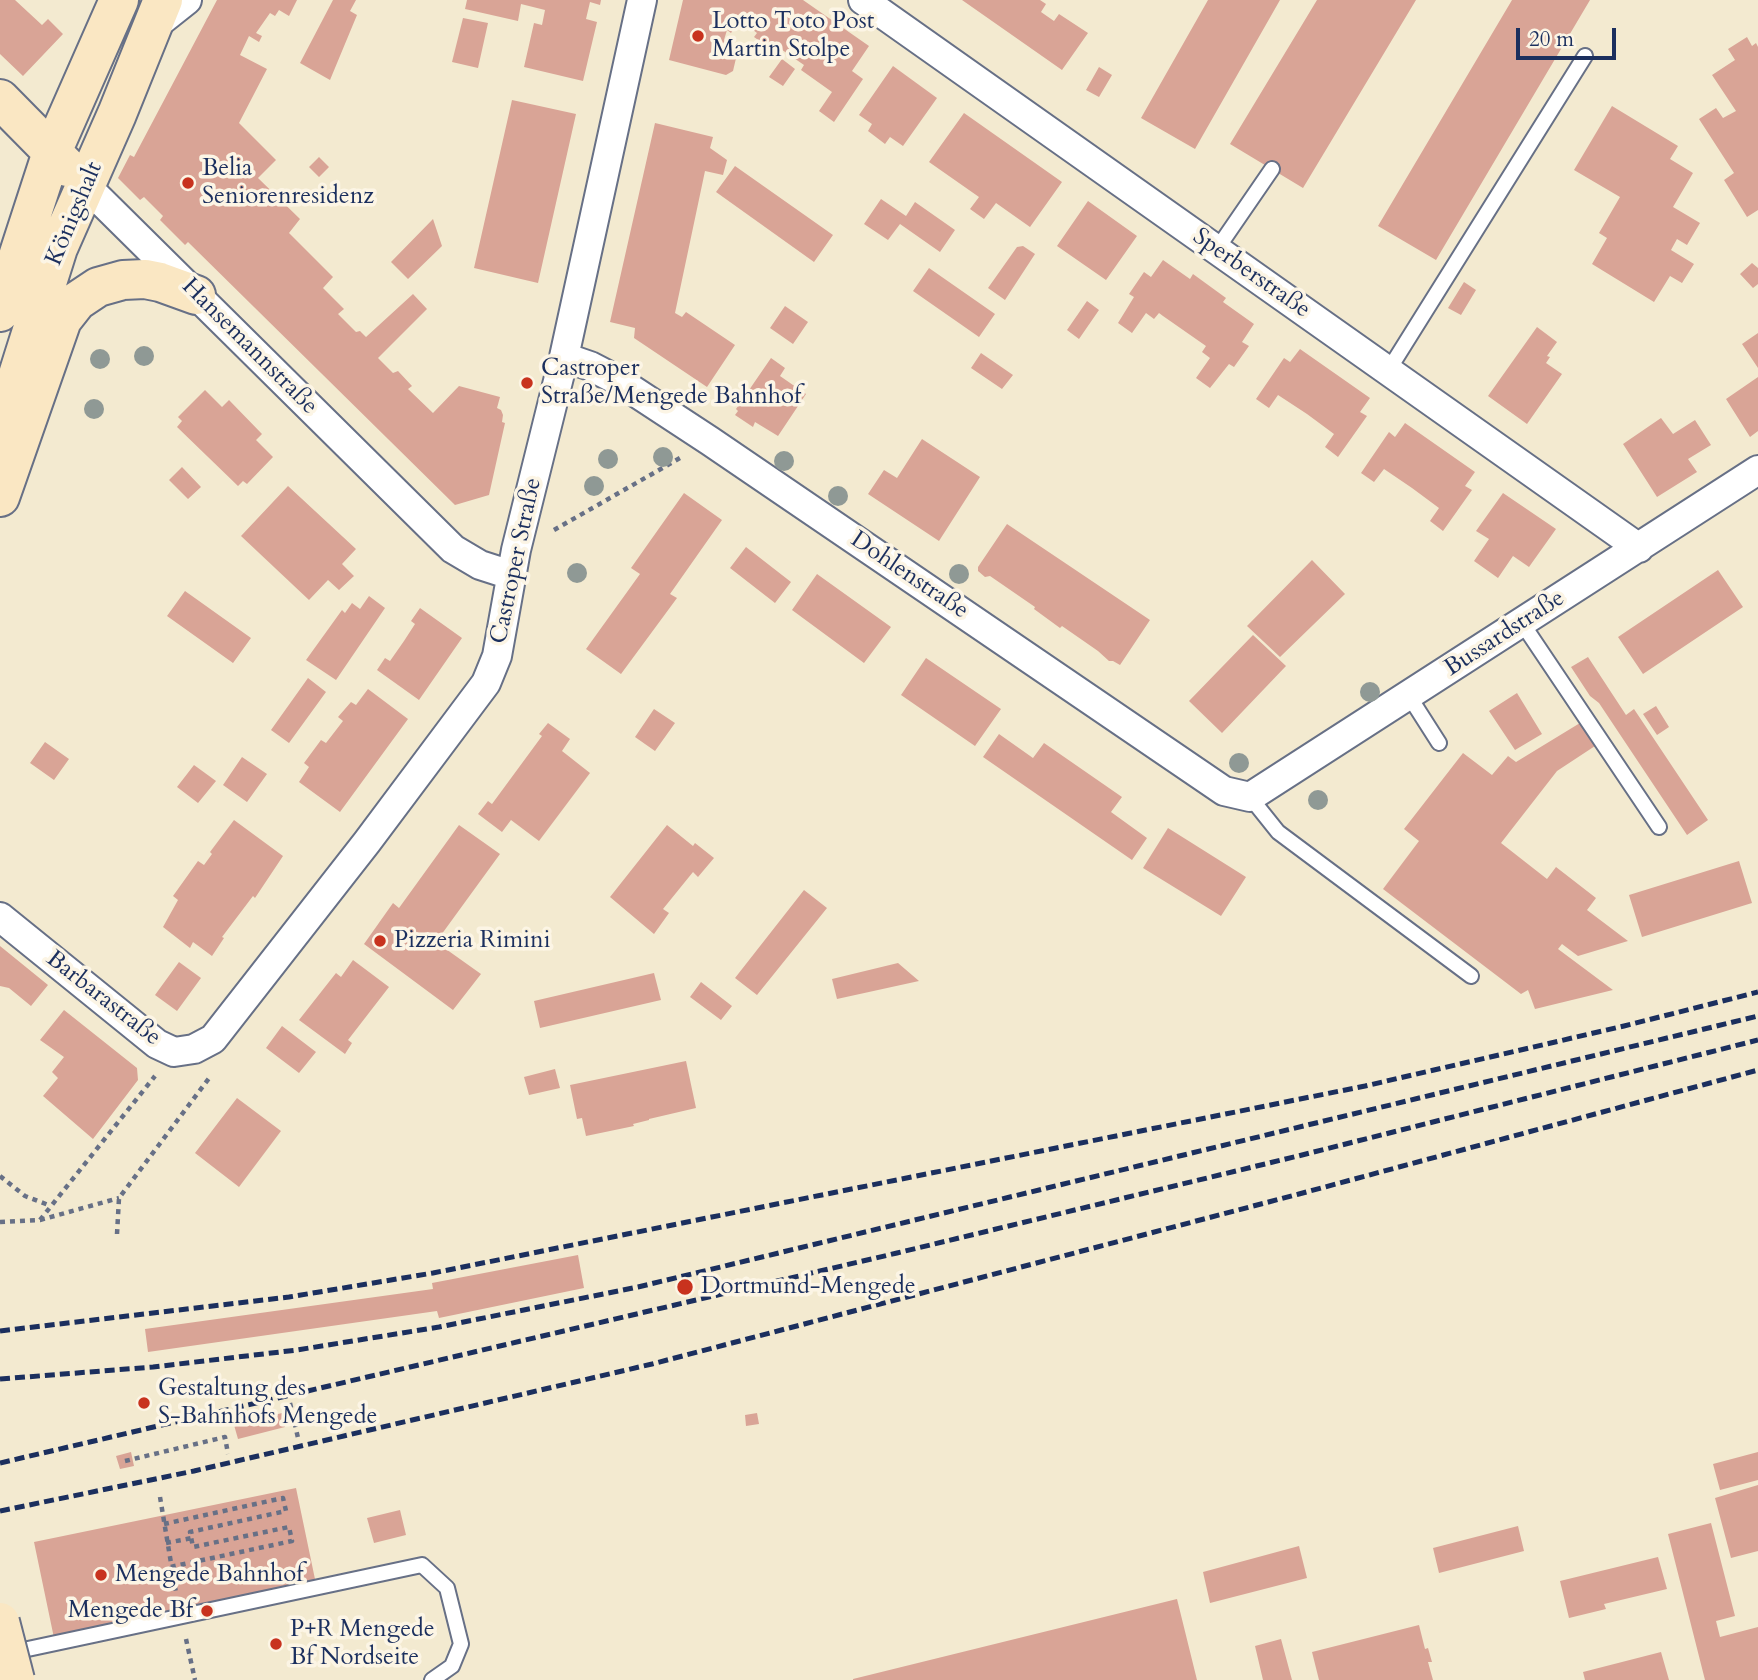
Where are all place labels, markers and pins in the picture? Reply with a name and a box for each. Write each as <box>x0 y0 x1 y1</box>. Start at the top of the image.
place label: Lotto Toto Post Martin Stolpe <box>712 8 874 64</box>
marker: Lotto Toto Post Martin Stolpe <box>690 28 706 44</box>
place label: Belia Seniorenresidenz <box>202 155 374 211</box>
marker: Belia Seniorenresidenz <box>180 175 196 191</box>
place label: Castroper Straße/Mengede Bahnhof <box>541 355 801 411</box>
marker: Castroper Straße/Mengede Bahnhof <box>519 375 535 391</box>
place label: Pizzeria Rimini <box>394 927 550 955</box>
marker: Pizzeria Rimini <box>372 933 388 949</box>
place label: Dortmund-Mengede <box>701 1273 916 1301</box>
marker: Dortmund-Mengede <box>675 1277 695 1297</box>
place label: Gestaltung des S-Bahnhofs Mengede <box>158 1375 377 1431</box>
marker: Gestaltung des S-Bahnhofs Mengede <box>136 1395 152 1411</box>
place label: Mengede Bahnhof <box>115 1561 304 1589</box>
marker: Mengede Bahnhof <box>93 1567 109 1583</box>
place label: Mengede Bf <box>68 1597 193 1625</box>
marker: Mengede Bf <box>199 1603 215 1619</box>
place label: P+R Mengede Bf Nordseite <box>290 1616 435 1672</box>
marker: P+R Mengede Bf Nordseite <box>268 1636 284 1652</box>

